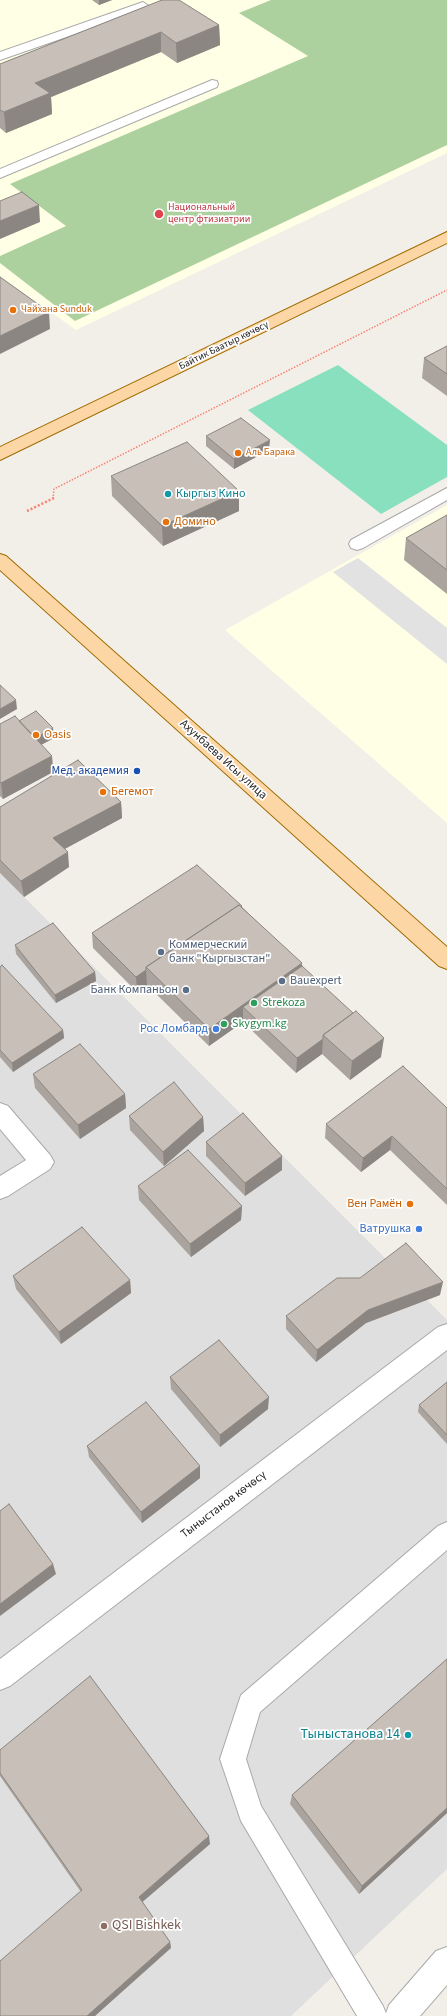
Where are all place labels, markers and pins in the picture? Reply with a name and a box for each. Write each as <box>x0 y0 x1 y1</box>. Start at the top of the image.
place label: Национальный центр фтизиатрии <box>168 202 250 226</box>
marker: Национальный центр фтизиатрии <box>153 208 165 220</box>
place label: Чайхана Sunduk <box>21 304 92 316</box>
marker: Чайхана Sunduk <box>8 305 18 315</box>
place label: Аль Барака <box>246 447 295 459</box>
marker: Аль Барака <box>233 448 243 458</box>
place label: Кыргыз Кино <box>176 487 246 501</box>
marker: Кыргыз Кино <box>163 489 173 499</box>
place label: Домино <box>174 515 216 529</box>
marker: Домино <box>161 517 171 527</box>
place label: Oasis <box>44 728 71 742</box>
marker: Oasis <box>31 730 41 740</box>
place label: Мед. академия <box>51 764 129 778</box>
marker: Мед. академия <box>132 766 142 776</box>
place label: Бегемот <box>111 785 154 799</box>
marker: Бегемот <box>98 787 108 797</box>
place label: Коммерческий банк "Кыргызстан" <box>169 938 270 966</box>
marker: Коммерческий банк "Кыргызстан" <box>156 947 166 957</box>
place label: Bauexpert <box>290 974 342 988</box>
marker: Bauexpert <box>277 976 287 986</box>
place label: Банк Компаньон <box>90 983 178 997</box>
marker: Банк Компаньон <box>181 985 191 995</box>
place label: Strekoza <box>262 996 305 1010</box>
marker: Strekoza <box>249 998 259 1008</box>
place label: Skygym.kg <box>232 1017 287 1031</box>
marker: Skygym.kg <box>219 1019 229 1029</box>
place label: Рос Ломбард <box>140 1022 208 1036</box>
marker: Рос Ломбард <box>211 1024 221 1034</box>
place label: Вен Рамён <box>347 1197 402 1211</box>
marker: Вен Рамён <box>405 1199 415 1209</box>
place label: Ватрушка <box>359 1222 411 1236</box>
marker: Ватрушка <box>414 1224 424 1234</box>
place label: Тыныстанова 14 <box>301 1727 400 1743</box>
marker: Тыныстанова 14 <box>403 1730 413 1740</box>
place label: QSI Bishkek <box>112 1918 181 1934</box>
marker: QSI Bishkek <box>99 1921 109 1931</box>

